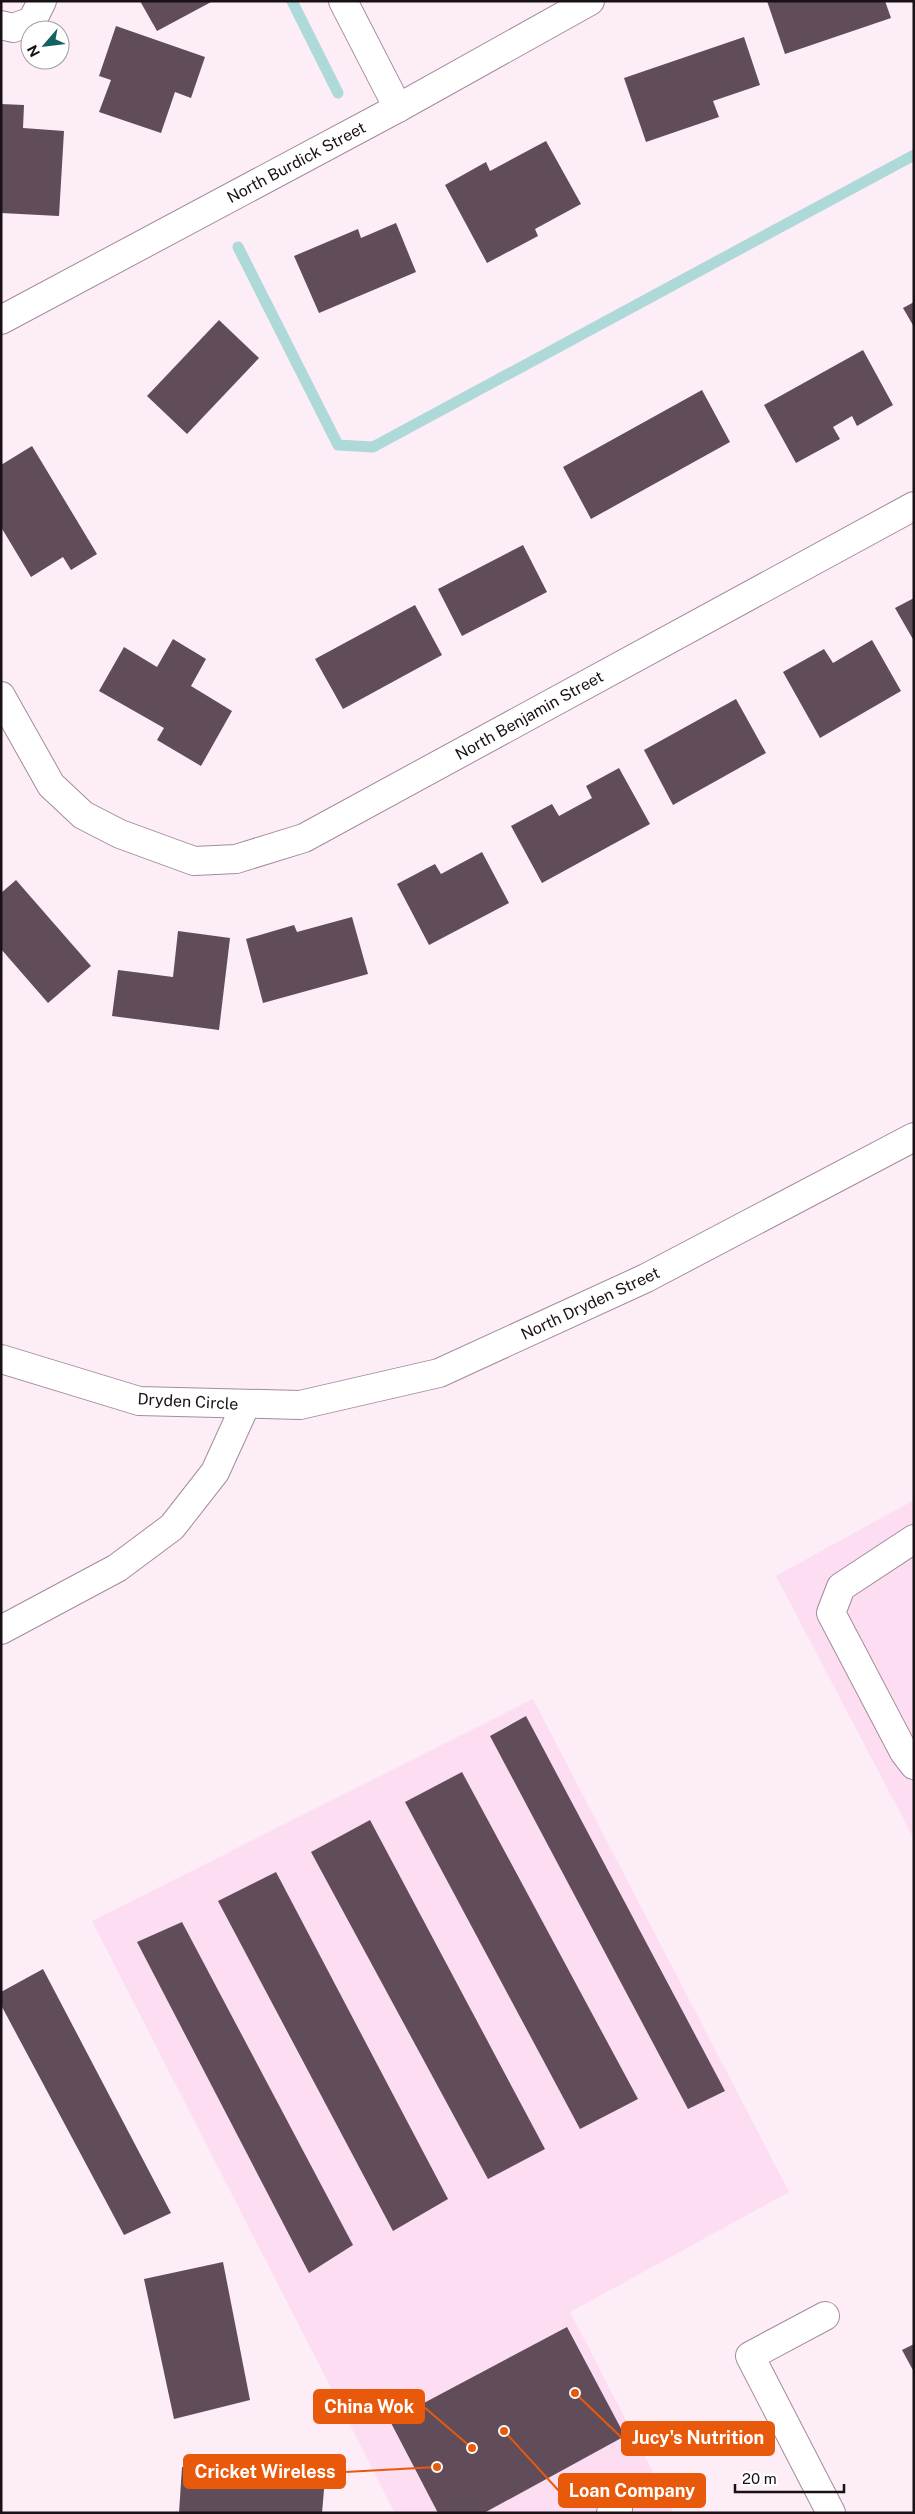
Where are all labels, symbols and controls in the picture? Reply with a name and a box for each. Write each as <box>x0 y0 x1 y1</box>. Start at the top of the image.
north arrow <box>20 20 70 70</box>
text: N <box>24 43 43 60</box>
street label: North Burdick Street <box>224 118 369 207</box>
street label: North Benjamin Street <box>452 667 607 764</box>
street label: North Dryden Street <box>518 1263 663 1344</box>
street label: Dryden Circle <box>137 1389 239 1414</box>
callout: China Wok <box>314 2390 424 2423</box>
text: China Wok <box>324 2396 415 2417</box>
callout: Jucy's Nutrition <box>622 2422 774 2455</box>
text: Jucy's Nutrition <box>632 2427 764 2448</box>
callout: Cricket Wireless <box>184 2455 345 2488</box>
text: Cricket Wireless <box>195 2461 335 2482</box>
scale bar <box>735 2462 844 2494</box>
text: 20 m <box>742 2470 777 2487</box>
callout: Loan Company <box>559 2474 705 2507</box>
text: Loan Company <box>569 2480 695 2501</box>

